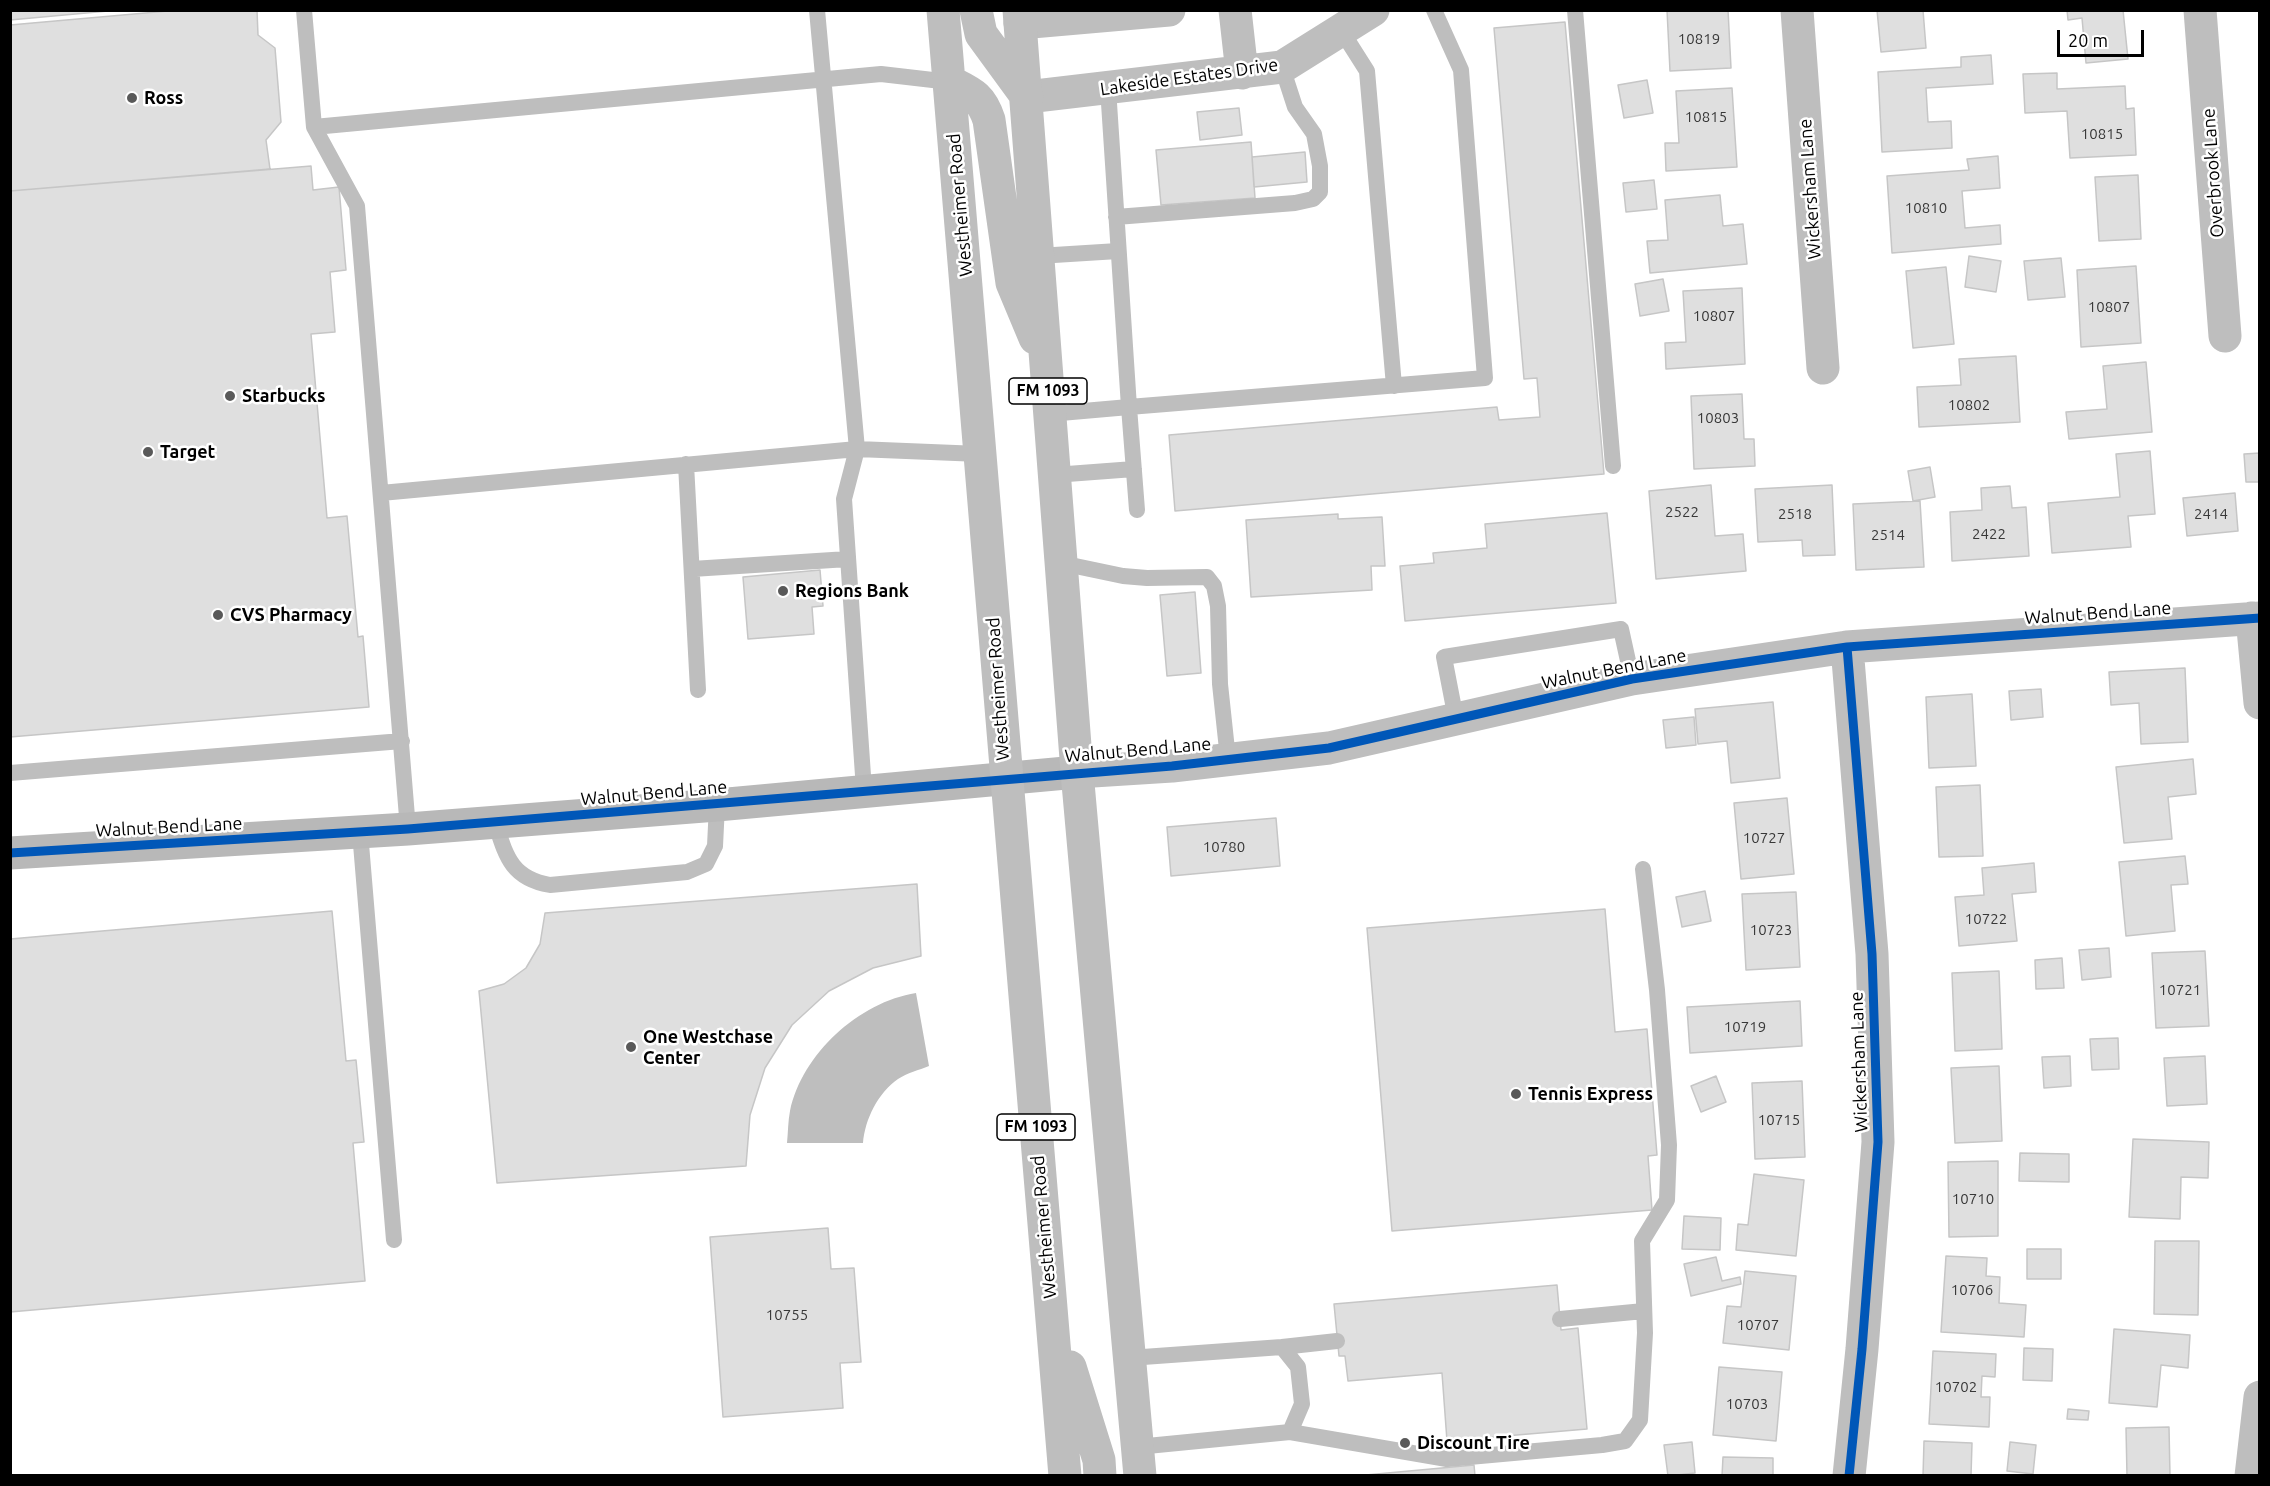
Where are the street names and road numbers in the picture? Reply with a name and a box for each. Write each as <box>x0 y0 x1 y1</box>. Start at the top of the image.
street label: Lakeside Estates Drive <box>1099 54 1279 100</box>
street label: Overbrook Lane <box>2198 108 2228 238</box>
street label: Wickersham Lane <box>1794 118 1826 260</box>
street label: Westheimer Road <box>943 132 977 278</box>
road number: FM 1093 <box>1009 378 1087 404</box>
street label: Walnut Bend Lane <box>2024 597 2172 629</box>
street label: Westheimer Road <box>982 617 1014 761</box>
street label: Walnut Bend Lane <box>1540 644 1688 694</box>
street label: Walnut Bend Lane <box>1064 733 1212 767</box>
street label: Walnut Bend Lane <box>580 776 728 810</box>
street label: Walnut Bend Lane <box>95 812 243 842</box>
street label: Wickersham Lane <box>1846 991 1872 1133</box>
road number: FM 1093 <box>997 1114 1075 1140</box>
street label: Westheimer Road <box>1027 1154 1061 1300</box>

